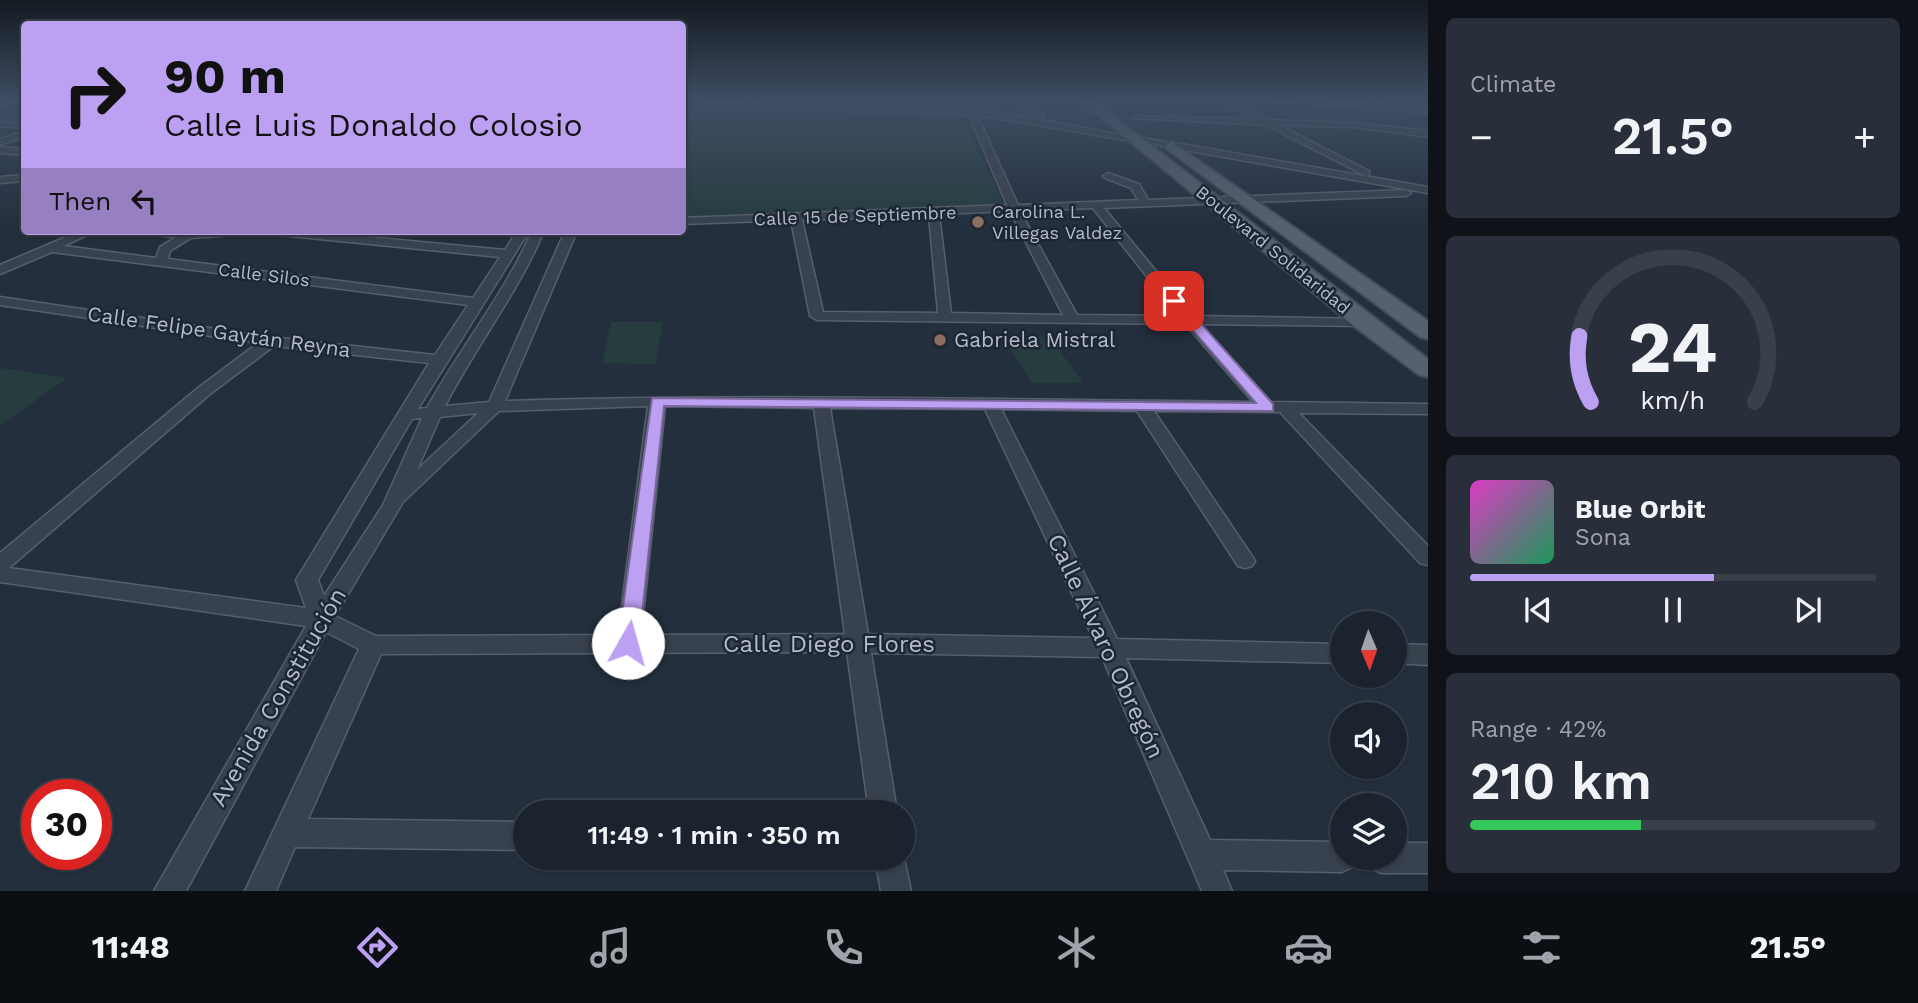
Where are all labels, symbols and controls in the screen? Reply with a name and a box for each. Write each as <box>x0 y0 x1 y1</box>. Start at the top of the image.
text: 90 m <box>164 47 286 105</box>
icon: right <box>49 49 140 140</box>
text: Climate <box>1470 71 1556 98</box>
text: Calle Luis Donaldo Colosio <box>164 106 583 144</box>
text: 21.5° <box>1612 106 1734 167</box>
text: − <box>1470 115 1493 159</box>
text: + <box>1853 115 1876 159</box>
street label: Boulevard Solidaridad <box>1192 181 1355 318</box>
icon: left <box>125 182 163 220</box>
text: Then <box>49 186 111 216</box>
street label: Calle 15 de Septiembre <box>753 201 957 230</box>
place label: Carolina L. Villegas Valdez <box>992 201 1122 243</box>
marker: Carolina L. Villegas Valdez <box>970 214 986 230</box>
street label: Calle Silos <box>217 258 311 291</box>
pin <box>1144 271 1204 331</box>
icon: arrive <box>1155 282 1193 320</box>
street label: Calle Felipe Gaytán Reyna <box>86 301 353 362</box>
text: 24 <box>1628 305 1718 391</box>
place label: Gabriela Mistral <box>954 327 1116 352</box>
marker: Gabriela Mistral <box>932 332 948 348</box>
text: km/h <box>1641 386 1705 415</box>
text: Blue Orbit <box>1575 494 1705 524</box>
text: Sona <box>1575 524 1631 551</box>
street label: Calle Álvaro Obregón <box>1042 529 1170 763</box>
street label: Avenida Constitución <box>204 583 352 811</box>
icon: previous <box>1519 591 1557 629</box>
icon: pause <box>1654 591 1692 629</box>
icon: next <box>1789 591 1827 629</box>
position arrow <box>591 606 665 680</box>
north arrow <box>1330 611 1407 688</box>
map controls <box>1330 611 1407 870</box>
street label: Calle Diego Flores <box>723 630 935 658</box>
button: sound <box>1330 702 1407 779</box>
text: Range · 42% <box>1470 716 1606 743</box>
text: 210 km <box>1470 751 1652 812</box>
speed limit sign: 30 <box>21 779 112 870</box>
button: layers <box>1330 793 1407 870</box>
text: 11:49 · 1 min · 350 m <box>587 820 841 850</box>
icon: directions <box>353 923 402 972</box>
icon: music <box>586 923 635 972</box>
icon: phone <box>819 923 868 972</box>
icon: climate <box>1052 923 1101 972</box>
icon: car <box>1284 923 1333 972</box>
icon: filters <box>1517 923 1566 972</box>
text: 11:48 <box>92 928 170 966</box>
text: 21.5° <box>1750 928 1826 966</box>

